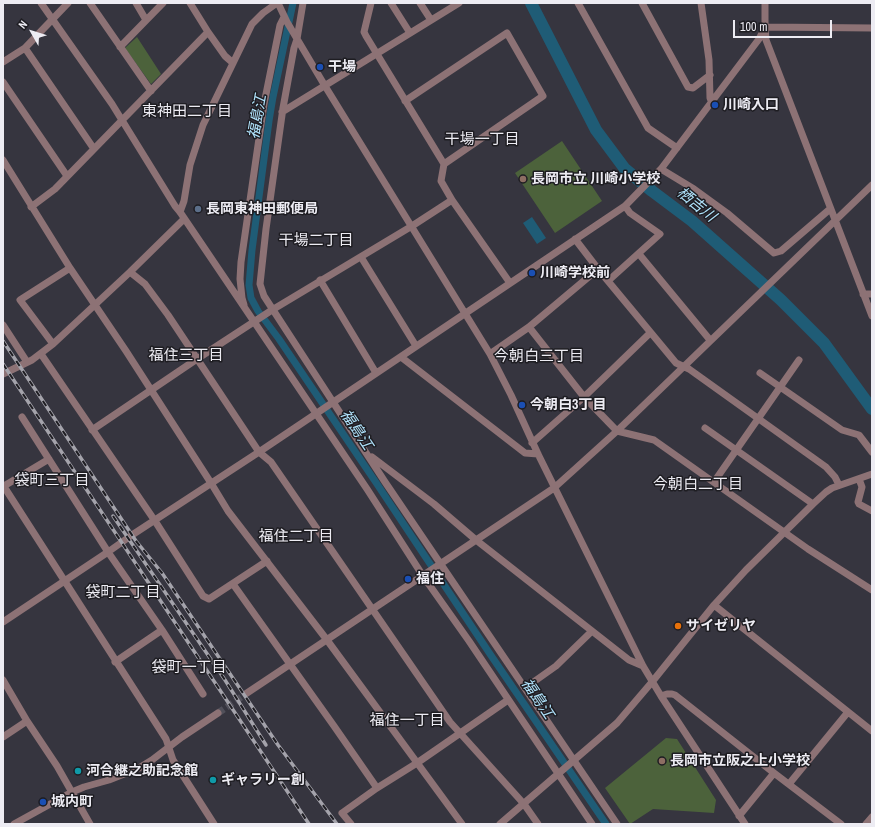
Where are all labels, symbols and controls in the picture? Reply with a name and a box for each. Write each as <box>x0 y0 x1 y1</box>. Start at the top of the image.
north arrow <box>12 12 52 52</box>
scale bar <box>735 12 834 38</box>
text: N <box>15 18 30 31</box>
text: 100 m <box>740 19 767 35</box>
place label: 干場 <box>328 59 356 75</box>
marker: 干場 <box>315 62 325 72</box>
water label: 福島江 <box>245 93 271 141</box>
place label: 川崎入口 <box>723 97 779 113</box>
marker: 川崎入口 <box>710 100 720 110</box>
district label: 東神田二丁目 <box>142 103 232 121</box>
district label: 干場一丁目 <box>445 131 519 149</box>
place label: 長岡市立 川崎小学校 <box>531 171 660 187</box>
marker: 長岡市立 川崎小学校 <box>518 174 528 184</box>
water label: 栖吉川 <box>673 184 719 226</box>
place label: 長岡東神田郵便局 <box>206 201 318 217</box>
marker: 長岡東神田郵便局 <box>193 204 203 214</box>
district label: 干場二丁目 <box>279 232 353 250</box>
place label: 川崎学校前 <box>540 265 610 281</box>
marker: 川崎学校前 <box>527 268 537 278</box>
district label: 福住三丁目 <box>149 347 223 365</box>
district label: 今朝白三丁目 <box>494 348 584 366</box>
place label: 今朝白3丁目 <box>530 397 606 413</box>
marker: 今朝白3丁目 <box>517 400 527 410</box>
water label: 福島江 <box>336 406 376 454</box>
district label: 袋町三丁目 <box>15 472 89 490</box>
district label: 今朝白二丁目 <box>653 476 743 494</box>
district label: 福住二丁目 <box>259 528 333 546</box>
place label: 福住 <box>416 571 444 587</box>
marker: 福住 <box>403 574 413 584</box>
district label: 袋町二丁目 <box>86 584 160 602</box>
place label: サイゼリヤ <box>686 618 756 634</box>
marker: サイゼリヤ <box>673 621 683 631</box>
district label: 袋町一丁目 <box>152 659 226 677</box>
water label: 福島江 <box>517 675 557 723</box>
district label: 福住一丁目 <box>370 712 444 730</box>
place label: 長岡市立阪之上小学校 <box>670 753 810 769</box>
marker: 長岡市立阪之上小学校 <box>657 756 667 766</box>
place label: 河合継之助記念館 <box>86 763 198 779</box>
marker: 河合継之助記念館 <box>73 766 83 776</box>
place label: ギャラリー創 <box>221 772 305 788</box>
marker: ギャラリー創 <box>208 775 218 785</box>
place label: 城内町 <box>51 794 93 810</box>
marker: 城内町 <box>38 797 48 807</box>

